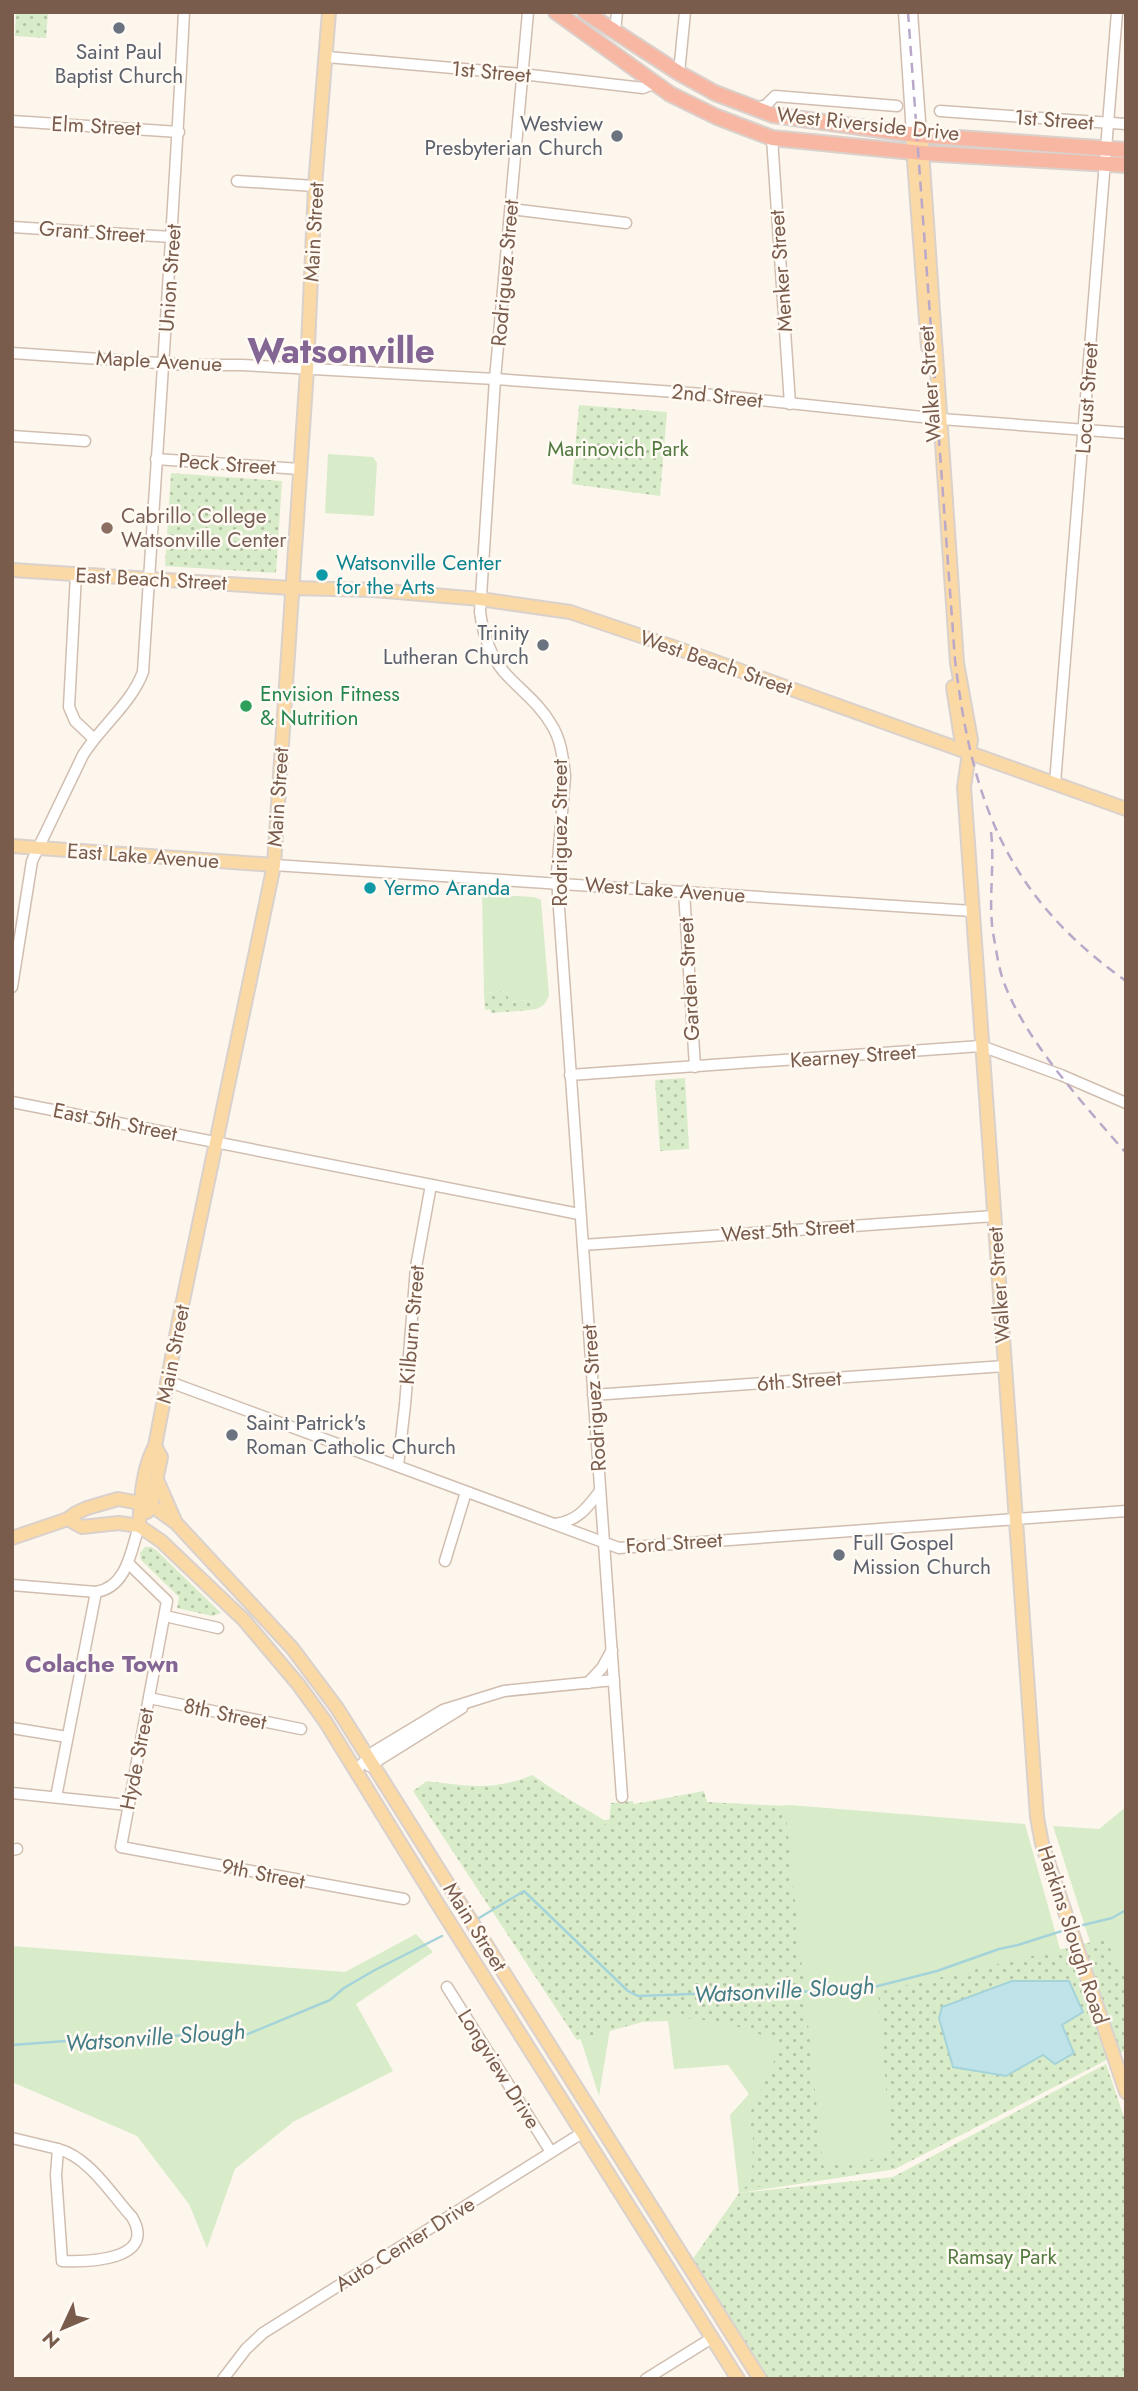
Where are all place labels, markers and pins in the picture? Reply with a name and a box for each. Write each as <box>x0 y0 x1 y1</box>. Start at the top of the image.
marker: Saint Paul Baptist Church <box>111 20 127 36</box>
place label: Saint Paul Baptist Church <box>55 37 183 91</box>
place label: Westview Presbyterian Church <box>425 109 604 163</box>
marker: Westview Presbyterian Church <box>609 128 625 144</box>
place label: Cabrillo College Watsonville Center <box>121 501 287 555</box>
marker: Cabrillo College Watsonville Center <box>99 520 115 536</box>
place label: Watsonville Center for the Arts <box>336 548 502 602</box>
marker: Watsonville Center for the Arts <box>314 567 330 583</box>
place label: Trinity Lutheran Church <box>383 618 530 672</box>
marker: Trinity Lutheran Church <box>535 637 551 653</box>
place label: Envision Fitness & Nutrition <box>260 679 400 733</box>
marker: Envision Fitness & Nutrition <box>238 698 254 714</box>
place label: Yermo Aranda <box>384 873 510 903</box>
marker: Yermo Aranda <box>362 880 378 896</box>
place label: Saint Patrick's Roman Catholic Church <box>246 1408 456 1462</box>
marker: Saint Patrick's Roman Catholic Church <box>224 1427 240 1443</box>
place label: Full Gospel Mission Church <box>853 1528 991 1582</box>
marker: Full Gospel Mission Church <box>831 1547 847 1563</box>

